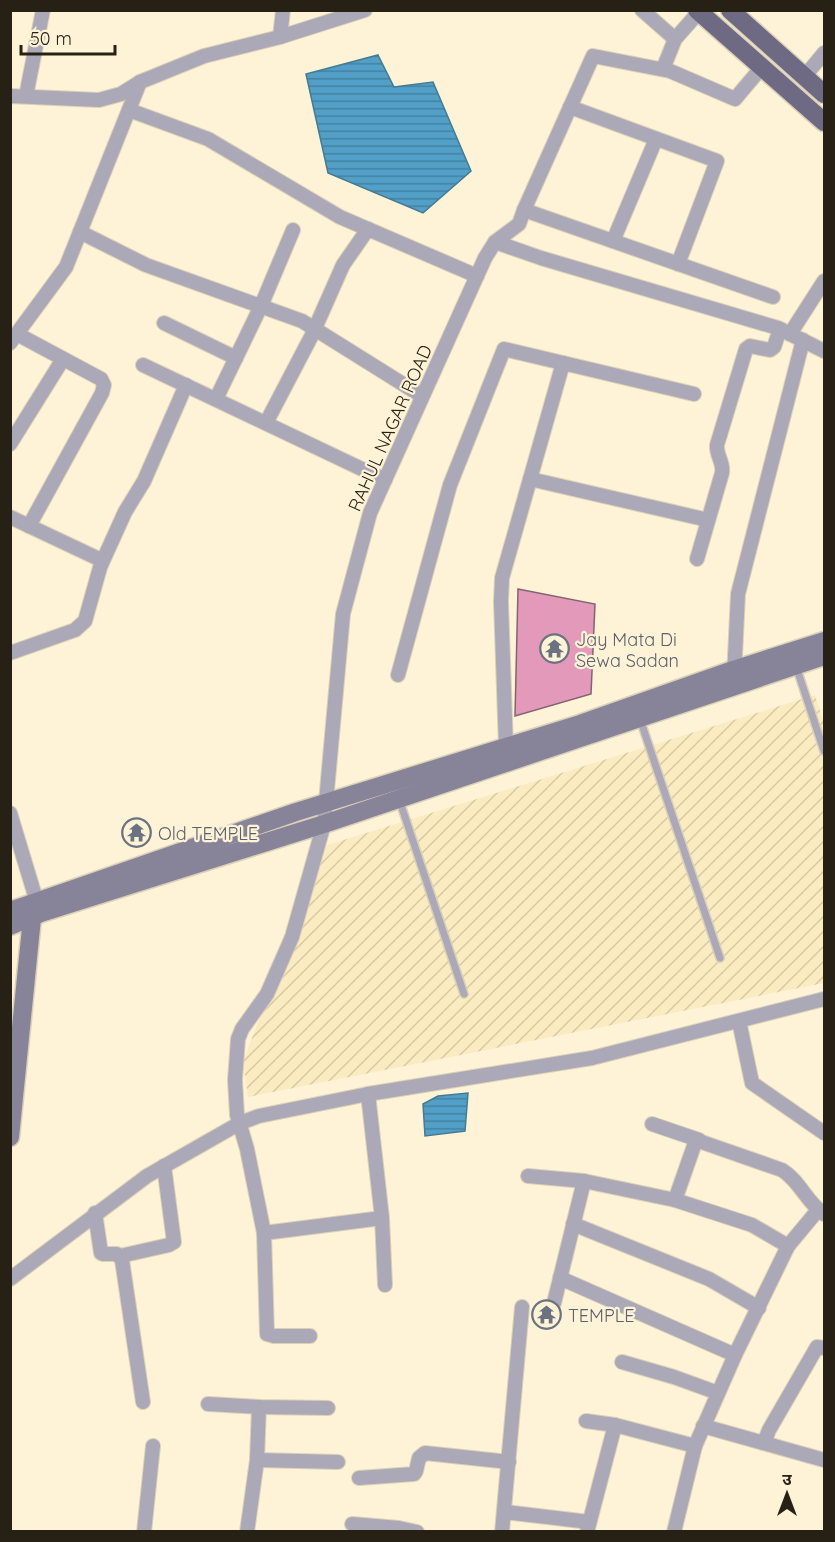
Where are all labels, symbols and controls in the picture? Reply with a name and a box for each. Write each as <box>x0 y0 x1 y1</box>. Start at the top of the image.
scale bar <box>21 18 116 56</box>
text: 50 m <box>30 27 72 50</box>
street label: RAHUL NAGAR ROAD <box>343 341 437 515</box>
place label: Jay Mata Di Sewa Sadan <box>576 628 679 672</box>
temple icon: Jay Mata Di Sewa Sadan <box>539 633 571 665</box>
temple icon: Old TEMPLE <box>121 817 153 849</box>
place label: Old TEMPLE <box>158 822 258 845</box>
temple icon: TEMPLE <box>531 1299 563 1331</box>
place label: TEMPLE <box>568 1304 635 1327</box>
north arrow <box>757 1464 817 1524</box>
text: उ <box>782 1469 792 1489</box>

